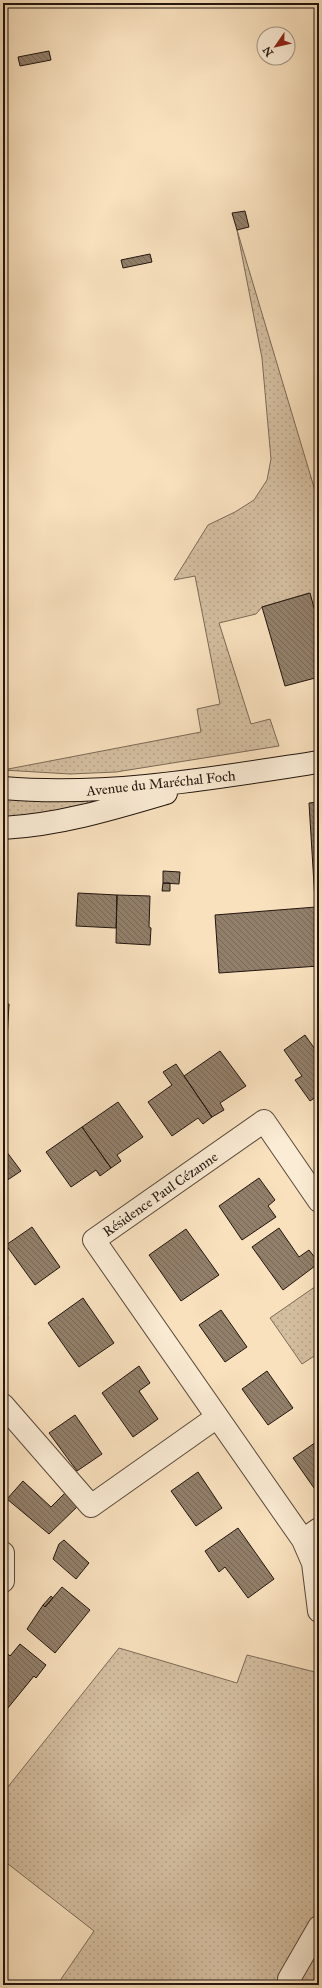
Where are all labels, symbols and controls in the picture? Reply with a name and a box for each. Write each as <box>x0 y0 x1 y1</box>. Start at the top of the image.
north arrow <box>256 26 296 66</box>
text: N <box>260 43 276 59</box>
street label: Avenue du Maréchal Foch <box>85 767 237 800</box>
street label: Résidence Paul Cézanne <box>100 1148 221 1240</box>

